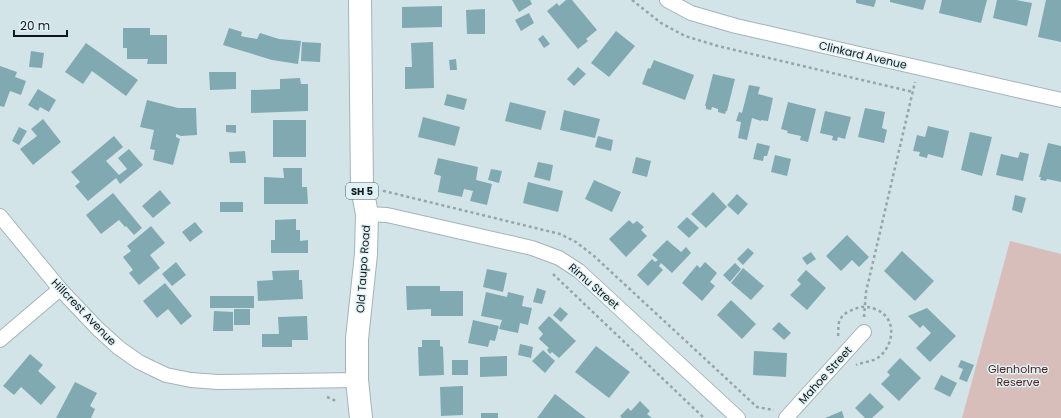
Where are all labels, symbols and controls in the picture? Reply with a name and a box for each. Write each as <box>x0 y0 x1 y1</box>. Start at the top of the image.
scale bar <box>14 12 67 38</box>
text: 20 m <box>20 17 50 34</box>
street label: Clinkard Avenue <box>817 37 909 73</box>
road number: SH 5 <box>346 183 378 199</box>
street label: Old Taupo Road <box>352 224 374 314</box>
street label: Rimu Street <box>565 259 623 313</box>
street label: Hillcrest Avenue <box>48 275 120 349</box>
street label: Mahoe Street <box>795 343 855 407</box>
park label: Glenholme Reserve <box>988 361 1048 390</box>

